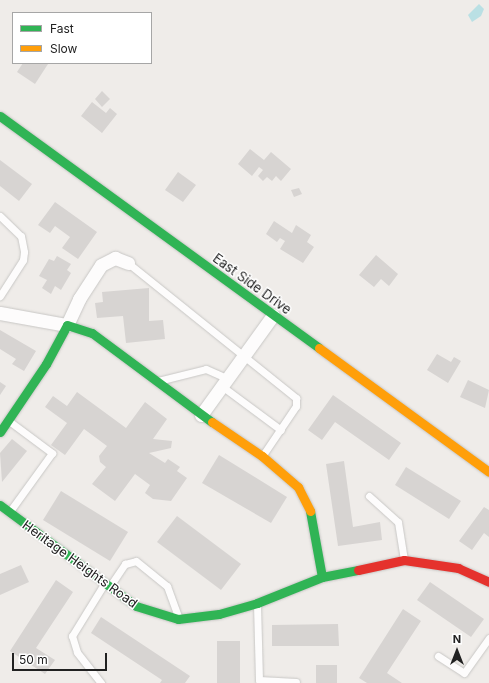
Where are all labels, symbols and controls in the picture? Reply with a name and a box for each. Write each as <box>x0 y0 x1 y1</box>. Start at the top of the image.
legend <box>12 12 152 64</box>
text: Fast <box>50 21 74 36</box>
text: Slow <box>50 41 77 56</box>
street label: East Side Drive <box>210 250 294 318</box>
street label: Heritage Heights Road <box>19 517 141 611</box>
north arrow <box>437 631 477 671</box>
text: N <box>453 632 461 646</box>
scale bar <box>14 645 109 671</box>
text: 50 m <box>19 652 48 667</box>

